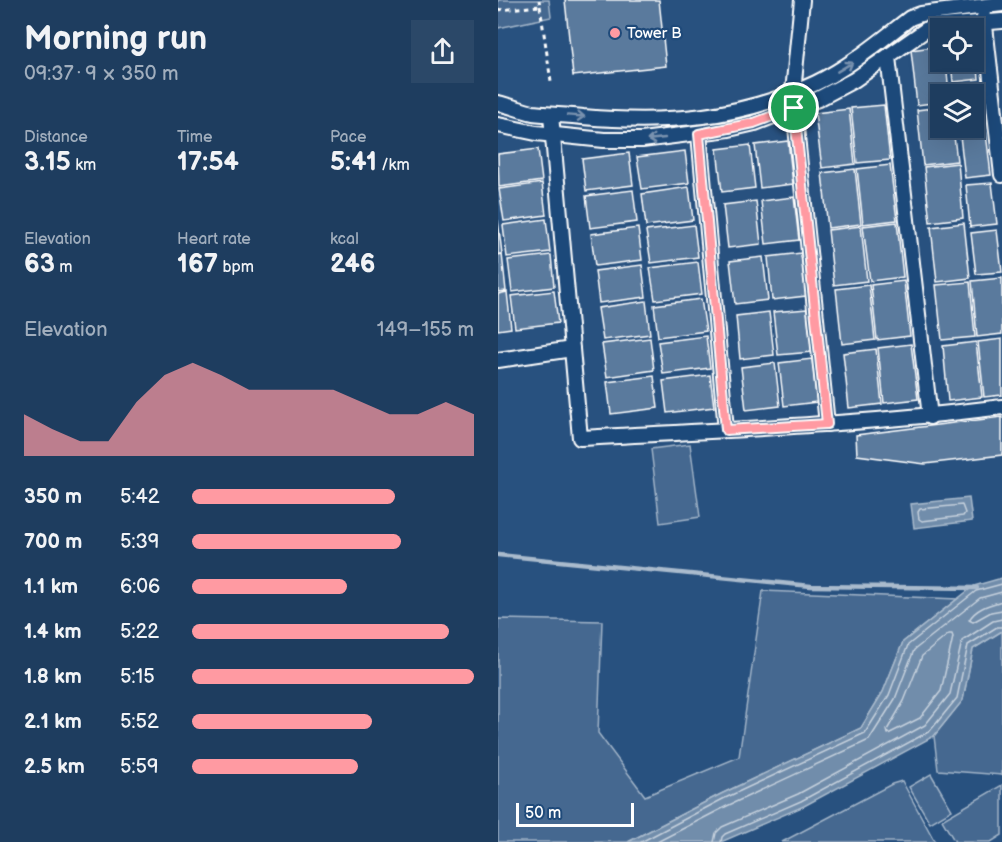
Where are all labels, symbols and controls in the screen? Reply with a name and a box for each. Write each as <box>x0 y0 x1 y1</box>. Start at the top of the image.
map controls <box>930 18 984 138</box>
button: locate <box>930 18 984 72</box>
text: Morning run <box>24 19 207 59</box>
button: share <box>411 20 474 83</box>
place label: Tower B <box>627 24 681 43</box>
marker: Tower B <box>608 26 622 40</box>
one-way arrow <box>836 60 853 72</box>
text: 09:37 · 9 × 350 m <box>24 62 178 86</box>
pin <box>768 82 819 133</box>
button: layers <box>930 84 984 138</box>
icon: arrive <box>777 91 810 124</box>
one-way arrow <box>565 111 585 122</box>
text: Distance <box>24 128 88 147</box>
text: Time <box>177 128 212 147</box>
text: Pace <box>330 128 366 147</box>
one-way arrow <box>647 134 667 145</box>
text: 3.15 <box>24 147 71 178</box>
text: 17:54 <box>177 147 239 178</box>
text: 5:41 <box>330 147 377 178</box>
text: km <box>71 156 96 175</box>
text: /km <box>377 156 410 175</box>
text: Elevation <box>24 230 91 249</box>
text: Heart rate <box>177 230 251 249</box>
text: kcal <box>330 230 359 249</box>
text: 63 <box>24 249 55 280</box>
text: 167 <box>177 249 218 280</box>
text: 246 <box>330 249 376 280</box>
text: m <box>55 258 73 277</box>
text: bpm <box>218 258 254 277</box>
text: Elevation <box>24 318 107 342</box>
text: 149–155 m <box>377 318 474 342</box>
text: 350 m <box>24 485 82 509</box>
text: 5:42 <box>120 485 160 509</box>
text: 700 m <box>24 530 82 554</box>
text: 5:39 <box>120 530 159 554</box>
text: 1.1 km <box>24 575 78 599</box>
text: 6:06 <box>120 575 160 599</box>
text: 1.4 km <box>24 620 82 644</box>
text: 5:22 <box>120 620 159 644</box>
text: 1.8 km <box>24 665 82 689</box>
text: 5:15 <box>120 665 155 689</box>
text: 2.1 km <box>24 710 82 734</box>
text: 5:52 <box>120 710 159 734</box>
text: 2.5 km <box>24 755 85 779</box>
text: 5:59 <box>120 755 159 779</box>
scale bar <box>516 800 634 828</box>
text: 50 m <box>525 804 561 823</box>

